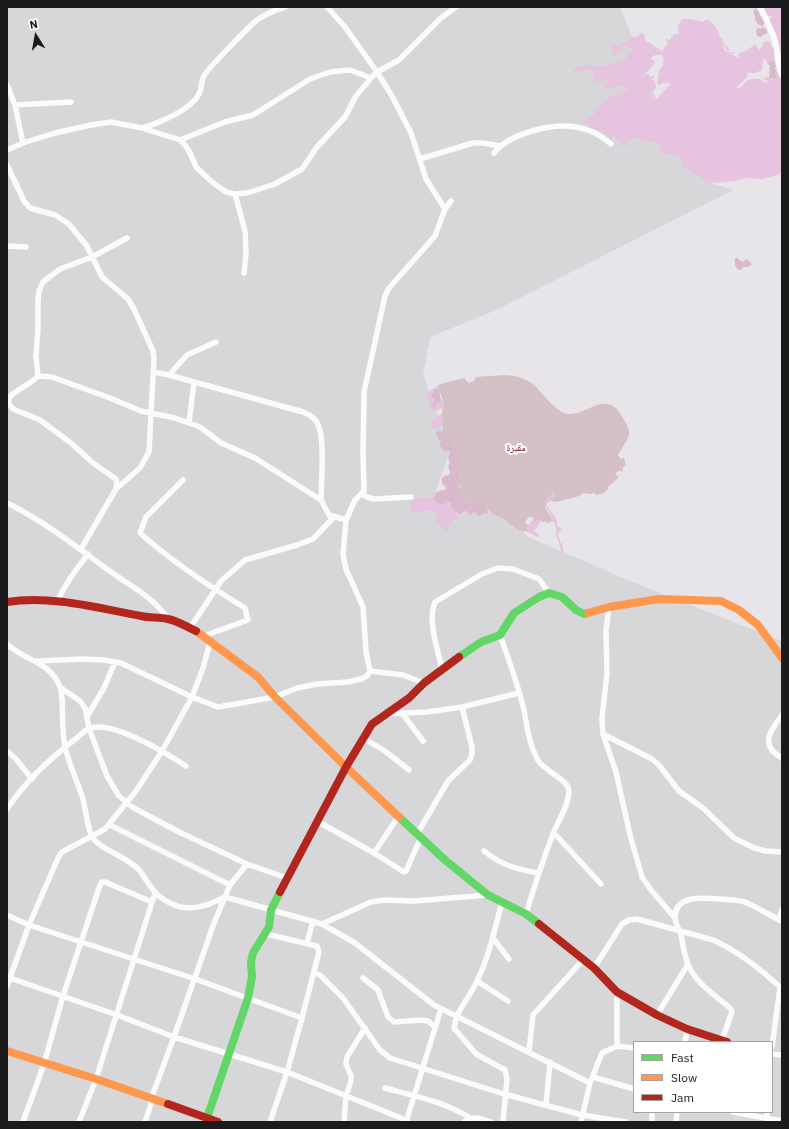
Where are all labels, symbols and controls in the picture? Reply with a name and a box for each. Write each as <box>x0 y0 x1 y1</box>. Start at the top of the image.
north arrow <box>16 16 56 56</box>
text: N <box>28 17 39 32</box>
park label: مقبرة <box>506 442 526 454</box>
legend <box>633 1041 773 1113</box>
text: Fast <box>671 1050 694 1065</box>
text: Slow <box>671 1070 697 1085</box>
text: Jam <box>671 1090 694 1105</box>

